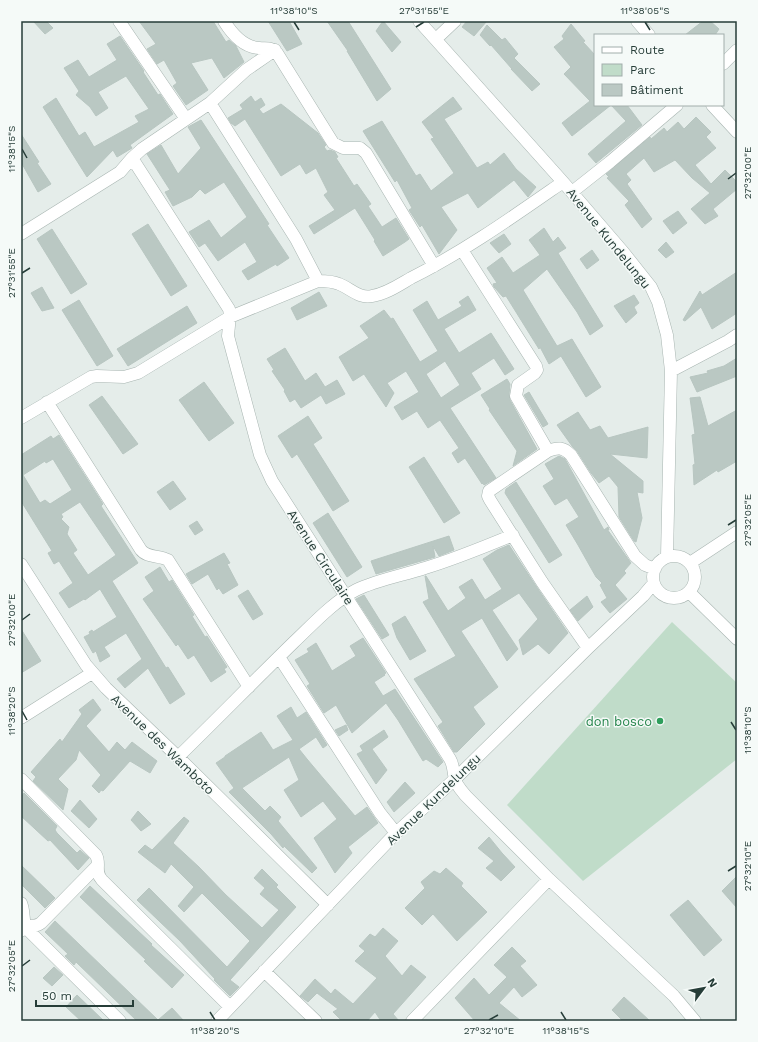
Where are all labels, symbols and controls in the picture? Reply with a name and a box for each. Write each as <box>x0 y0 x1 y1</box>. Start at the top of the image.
text: 11°38'10"S <box>270 5 318 16</box>
text: 27°31'55"E <box>399 5 449 16</box>
text: 11°38'05"S <box>620 5 670 16</box>
legend <box>594 34 724 106</box>
text: Route <box>630 43 664 57</box>
text: Parc <box>630 63 656 77</box>
text: Bâtiment <box>630 83 683 97</box>
text: 11°38'15"S <box>6 126 17 172</box>
text: 27°32'00"E <box>742 147 753 199</box>
street label: Avenue Kundelungu <box>563 185 654 292</box>
text: 27°31'55"E <box>6 248 17 298</box>
text: 27°32'05"E <box>742 494 753 546</box>
street label: Avenue Circulaire <box>284 507 357 608</box>
text: 27°32'00"E <box>6 594 17 646</box>
text: 11°38'20"S <box>6 686 17 736</box>
street label: Avenue des Wamboto <box>108 691 218 798</box>
text: 11°38'10"S <box>742 706 753 754</box>
place label: don bosco <box>586 714 652 729</box>
marker: don bosco <box>655 716 665 726</box>
street label: Avenue Kundelungu <box>383 750 484 848</box>
text: 27°32'10"E <box>742 841 753 891</box>
text: 27°32'05"E <box>6 940 17 992</box>
north arrow <box>684 968 724 1008</box>
text: N <box>704 976 720 990</box>
scale bar <box>36 982 133 1008</box>
text: 50 m <box>42 989 72 1003</box>
text: 11°38'20"S <box>190 1025 240 1036</box>
text: 27°32'10"E <box>464 1025 514 1036</box>
text: 11°38'15"S <box>543 1025 589 1036</box>

